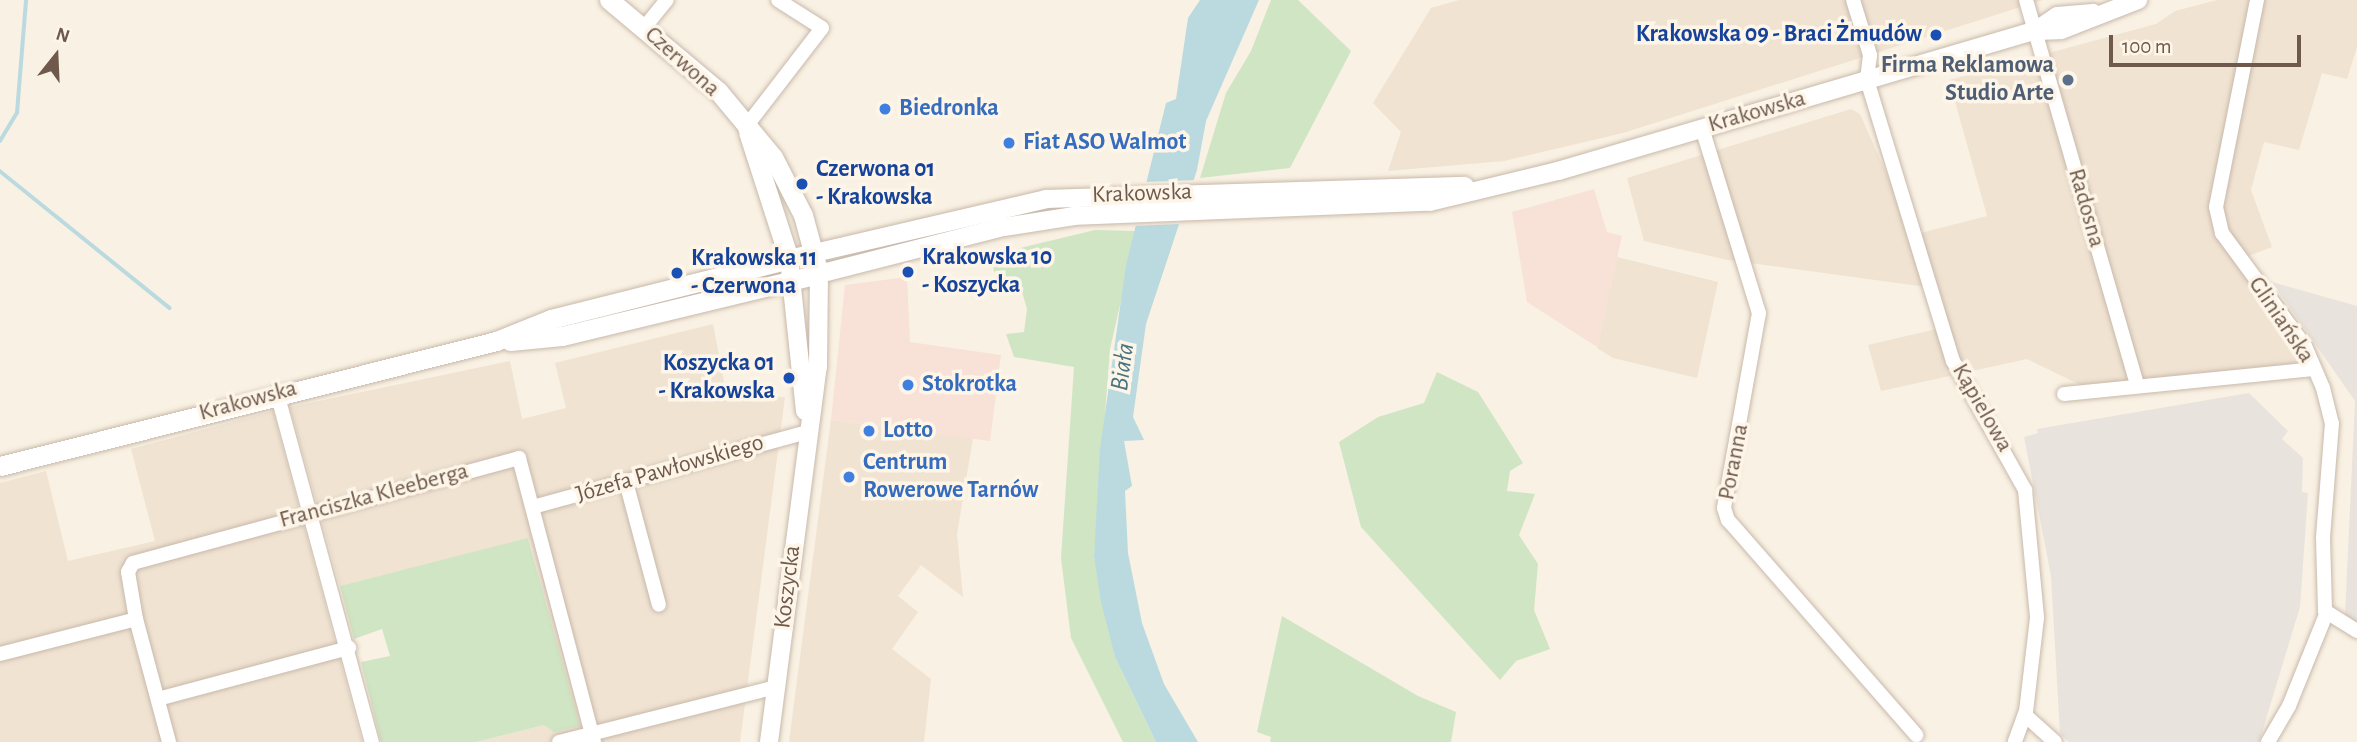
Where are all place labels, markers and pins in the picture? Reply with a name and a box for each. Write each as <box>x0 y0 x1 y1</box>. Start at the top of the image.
place label: Krakowska 09 - Braci Żmudów <box>1636 21 1922 49</box>
marker: Krakowska 09 - Braci Żmudów <box>1928 27 1944 43</box>
place label: Firma Reklamowa Studio Arte <box>1881 52 2054 108</box>
marker: Firma Reklamowa Studio Arte <box>2060 72 2076 88</box>
place label: Biedronka <box>899 95 999 123</box>
marker: Biedronka <box>877 101 893 117</box>
place label: Fiat ASO Walmot <box>1023 129 1186 157</box>
marker: Fiat ASO Walmot <box>1001 135 1017 151</box>
place label: Czerwona 01 - Krakowska <box>816 156 935 212</box>
marker: Czerwona 01 - Krakowska <box>794 176 810 192</box>
place label: Krakowska 10 - Koszycka <box>922 244 1052 300</box>
place label: Krakowska 11 - Czerwona <box>691 245 818 301</box>
marker: Krakowska 10 - Koszycka <box>900 264 916 280</box>
marker: Krakowska 11 - Czerwona <box>669 265 685 281</box>
place label: Koszycka 01 - Krakowska <box>658 350 775 406</box>
marker: Koszycka 01 - Krakowska <box>781 370 797 386</box>
place label: Stokrotka <box>922 371 1017 399</box>
marker: Stokrotka <box>900 377 916 393</box>
place label: Lotto <box>883 417 933 445</box>
marker: Lotto <box>861 423 877 439</box>
place label: Centrum Rowerowe Tarnów <box>863 449 1038 505</box>
marker: Centrum Rowerowe Tarnów <box>841 469 857 485</box>

